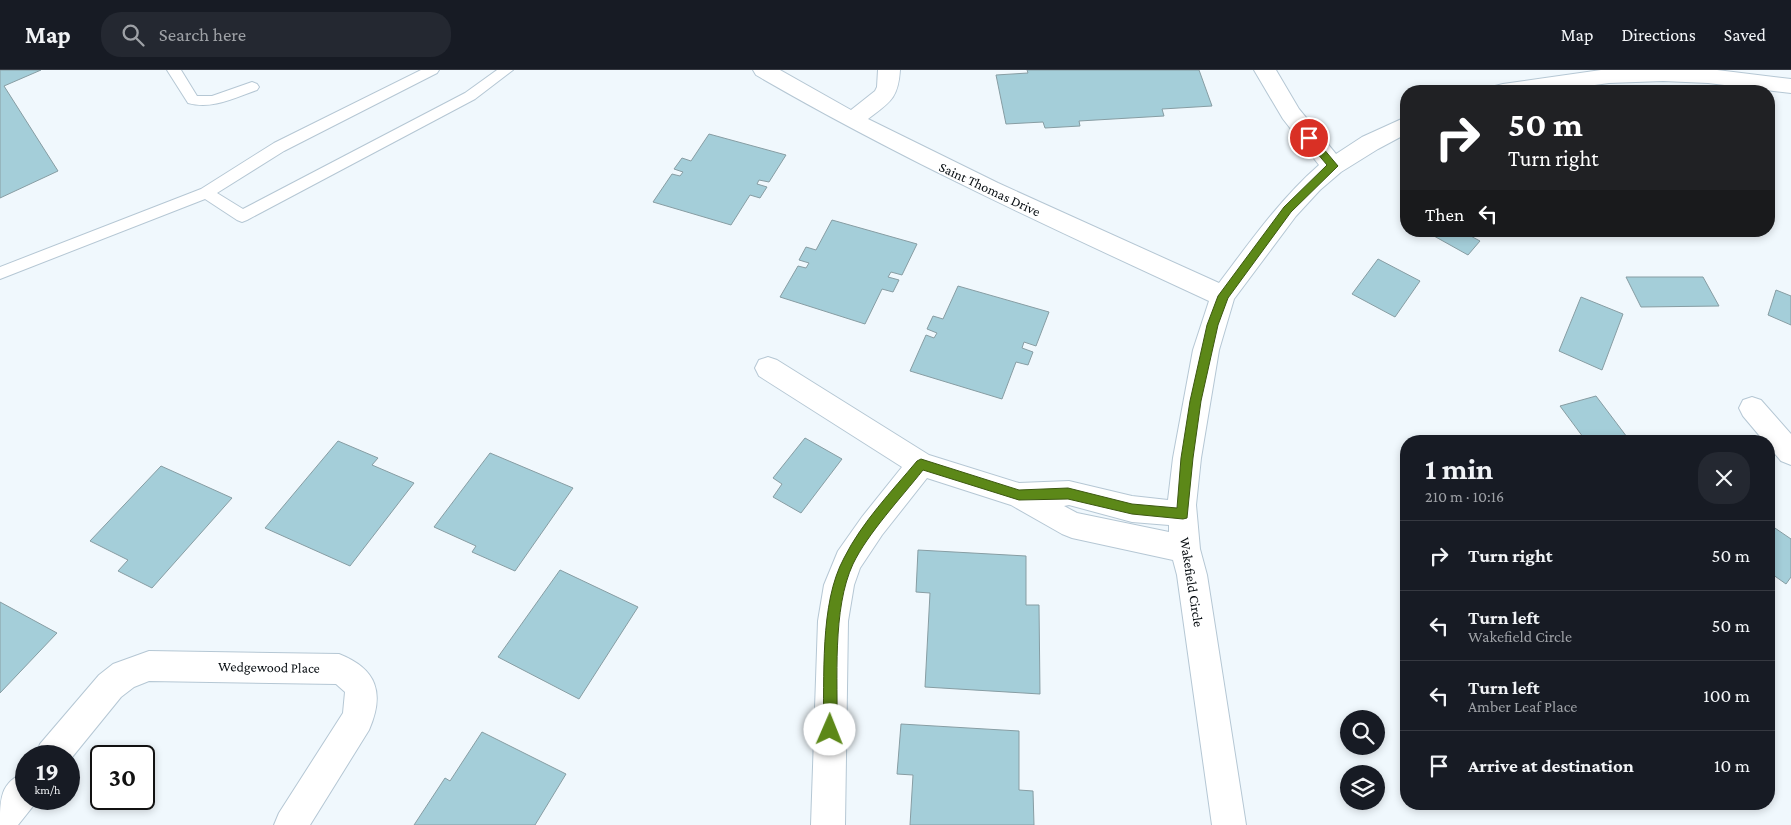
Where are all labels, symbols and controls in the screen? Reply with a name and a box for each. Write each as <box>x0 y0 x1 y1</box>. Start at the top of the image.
search box <box>101 12 451 57</box>
text: Map <box>25 21 71 48</box>
icon: search <box>119 21 147 49</box>
text: Search here <box>159 24 246 45</box>
text: Map <box>1561 25 1593 45</box>
text: Directions <box>1621 25 1696 45</box>
text: Saved <box>1724 25 1766 45</box>
icon: right <box>1425 105 1490 170</box>
text: 50 m <box>1508 105 1583 144</box>
pin <box>1288 117 1330 159</box>
icon: arrive <box>1295 124 1323 152</box>
text: Turn right <box>1508 146 1599 171</box>
street label: Saint Thomas Drive <box>937 159 1043 219</box>
icon: left <box>1474 200 1502 228</box>
text: Then <box>1425 204 1464 225</box>
text: 1 min <box>1425 452 1493 485</box>
button: close <box>1698 452 1750 504</box>
text: 210 m · 10:16 <box>1425 488 1504 505</box>
street label: Wakefield Circle <box>1177 536 1207 628</box>
icon: right <box>1425 542 1453 570</box>
text: Turn right <box>1468 545 1553 566</box>
text: 50 m <box>1711 545 1750 566</box>
text: Turn left <box>1468 607 1540 628</box>
icon: left <box>1425 612 1453 640</box>
text: 50 m <box>1711 615 1750 636</box>
text: Wakefield Circle <box>1468 628 1572 645</box>
street label: Wedgewood Place <box>218 658 320 676</box>
text: Turn left <box>1468 677 1540 698</box>
icon: left <box>1425 682 1453 710</box>
text: 100 m <box>1703 685 1750 706</box>
text: Amber Leaf Place <box>1468 698 1577 715</box>
position arrow <box>803 703 855 755</box>
map controls <box>1340 710 1385 810</box>
button: search <box>1340 710 1385 755</box>
speed limit sign: 30 <box>90 745 155 810</box>
icon: arrive <box>1425 752 1453 780</box>
text: Arrive at destination <box>1468 755 1634 776</box>
text: 10 m <box>1714 755 1750 776</box>
text: 19 <box>36 758 59 785</box>
button: layers <box>1340 765 1385 810</box>
text: km/h <box>35 783 60 797</box>

